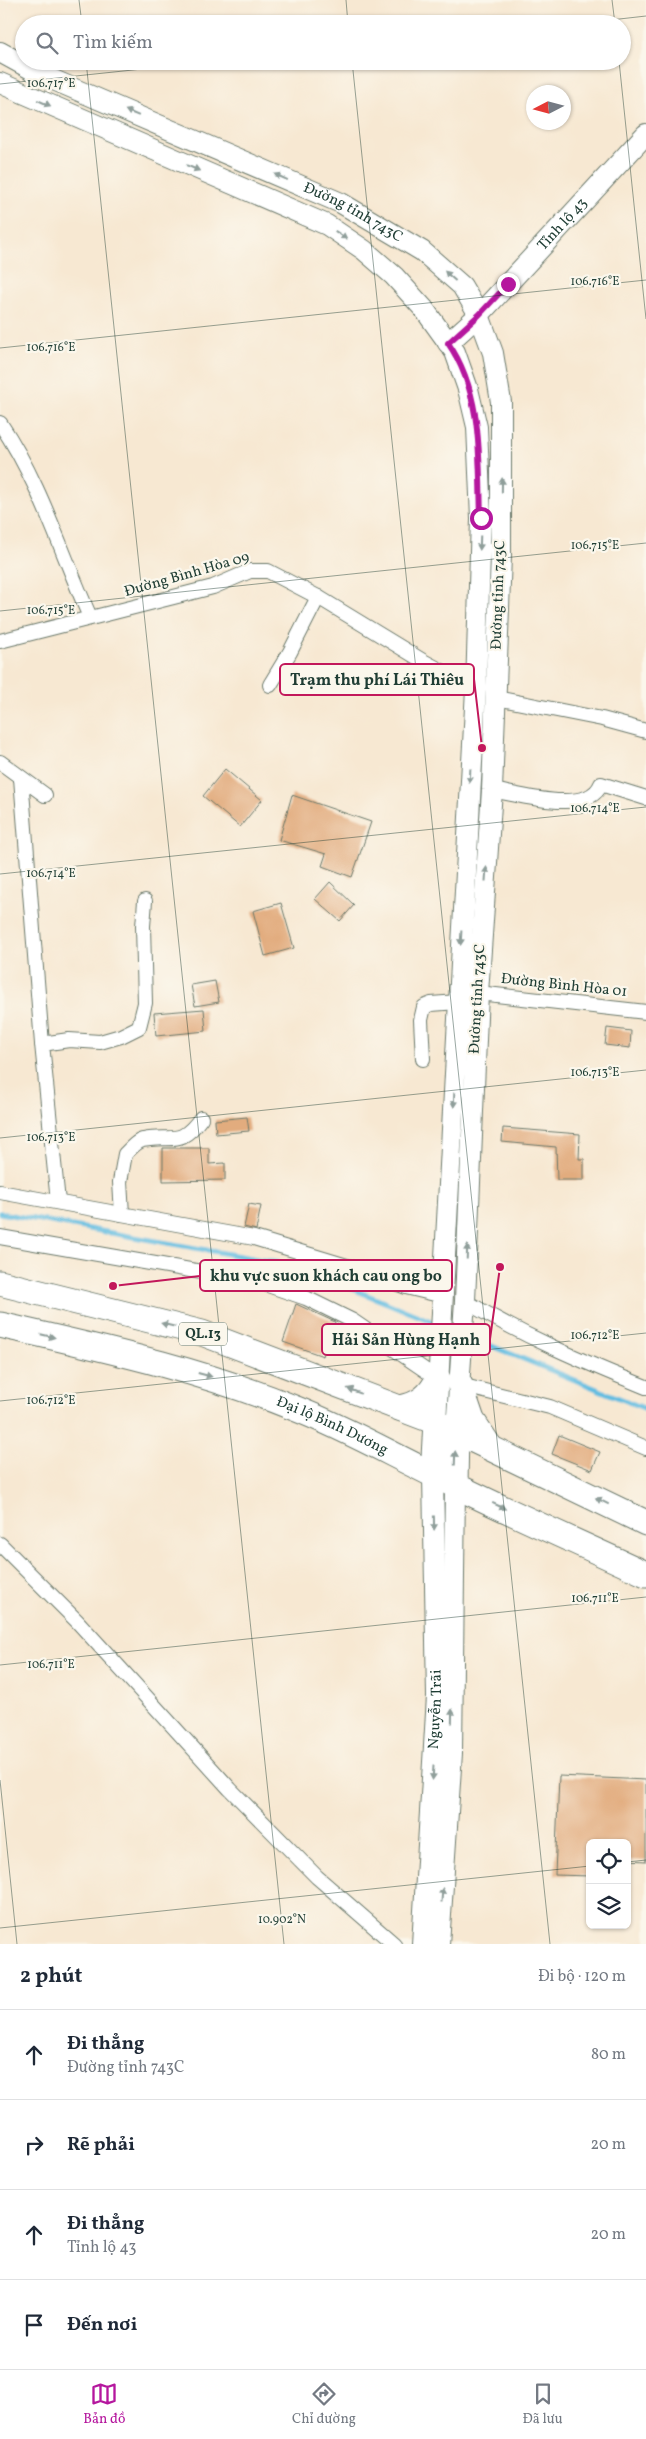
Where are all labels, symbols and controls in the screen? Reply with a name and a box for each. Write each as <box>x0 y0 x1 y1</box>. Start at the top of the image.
search box <box>15 15 631 70</box>
icon: search <box>33 29 61 57</box>
text: Tìm kiếm <box>73 30 153 56</box>
text: 106.717°E <box>27 76 75 92</box>
north arrow <box>526 85 571 130</box>
one-way arrow <box>37 100 51 108</box>
one-way arrow <box>125 108 139 116</box>
one-way arrow <box>186 165 200 173</box>
one-way arrow <box>274 173 288 181</box>
street label: Đường tỉnh 743C <box>300 178 407 248</box>
street label: Tỉnh lộ 43 <box>533 193 592 256</box>
one-way arrow <box>334 230 348 239</box>
one-way arrow <box>445 270 457 282</box>
route end <box>497 273 520 296</box>
text: 106.716°E <box>571 274 619 290</box>
text: 106.716°E <box>27 340 75 356</box>
one-way arrow <box>498 476 506 492</box>
route start <box>470 507 493 530</box>
one-way arrow <box>476 536 484 552</box>
text: 106.715°E <box>571 538 619 554</box>
street label: Đường tỉnh 743C <box>487 539 511 650</box>
street label: Đường Bình Hòa 09 <box>122 547 252 603</box>
text: 106.715°E <box>27 603 75 619</box>
callout: Trạm thu phí Lái Thiêu <box>280 664 474 695</box>
text: Trạm thu phí Lái Thiêu <box>290 670 464 692</box>
one-way arrow <box>466 768 474 784</box>
text: 106.714°E <box>570 801 620 817</box>
text: 106.714°E <box>26 866 76 882</box>
one-way arrow <box>482 866 490 882</box>
one-way arrow <box>457 930 465 946</box>
street label: Đường tỉnh 743C <box>465 943 491 1055</box>
street label: Đường Bình Hòa 01 <box>500 969 628 1003</box>
text: 106.713°E <box>570 1065 620 1081</box>
one-way arrow <box>450 1093 458 1109</box>
text: 106.713°E <box>26 1130 76 1146</box>
one-way arrow <box>463 1244 471 1260</box>
callout: khu vực suon khách cau ong bo <box>200 1260 452 1291</box>
text: khu vực suon khách cau ong bo <box>210 1266 442 1288</box>
one-way arrow <box>161 1320 176 1328</box>
road number: QL.13 <box>179 1322 227 1346</box>
callout: Hải Sản Hùng Hạnh <box>322 1324 490 1355</box>
text: 106.712°E <box>570 1328 620 1344</box>
text: Hải Sản Hùng Hạnh <box>332 1330 480 1352</box>
one-way arrow <box>40 1332 55 1340</box>
one-way arrow <box>198 1372 213 1380</box>
one-way arrow <box>346 1387 361 1395</box>
street label: Đại lộ Bình Dương <box>273 1391 392 1461</box>
text: 106.712°E <box>26 1393 76 1409</box>
one-way arrow <box>452 1450 460 1466</box>
one-way arrow <box>595 1497 609 1505</box>
one-way arrow <box>492 1502 506 1510</box>
one-way arrow <box>430 1516 438 1532</box>
text: 106.711°E <box>571 1591 619 1607</box>
text: 106.711°E <box>27 1657 75 1673</box>
street label: Nguyễn Trãi <box>423 1669 447 1750</box>
one-way arrow <box>449 1707 457 1723</box>
one-way arrow <box>429 1765 437 1781</box>
map controls <box>586 1839 631 1929</box>
button: locate <box>586 1839 631 1884</box>
button: layers <box>586 1884 631 1929</box>
one-way arrow <box>439 1887 447 1903</box>
text: 10.902°N <box>258 1912 306 1928</box>
text: 2 phút <box>20 1962 82 1991</box>
text: Đi bộ · 120 m <box>538 1966 626 1988</box>
text: Đi thẳng <box>67 2031 144 2057</box>
icon: ahead <box>20 2041 48 2069</box>
text: 80 m <box>591 2044 626 2066</box>
text: Đường tỉnh 743C <box>67 2057 184 2079</box>
icon: right <box>20 2131 48 2159</box>
text: Rẽ phải <box>67 2132 135 2158</box>
text: 20 m <box>591 2134 626 2156</box>
text: Đi thẳng <box>67 2211 144 2237</box>
icon: ahead <box>20 2221 48 2249</box>
text: 20 m <box>591 2224 626 2246</box>
text: Tỉnh lộ 43 <box>67 2237 136 2259</box>
icon: arrive <box>20 2311 48 2339</box>
text: Đến nơi <box>67 2312 137 2338</box>
tab: Bản đồ <box>83 2380 125 2429</box>
tab: Chỉ đường <box>292 2380 356 2429</box>
tab: Đã lưu <box>522 2380 563 2429</box>

